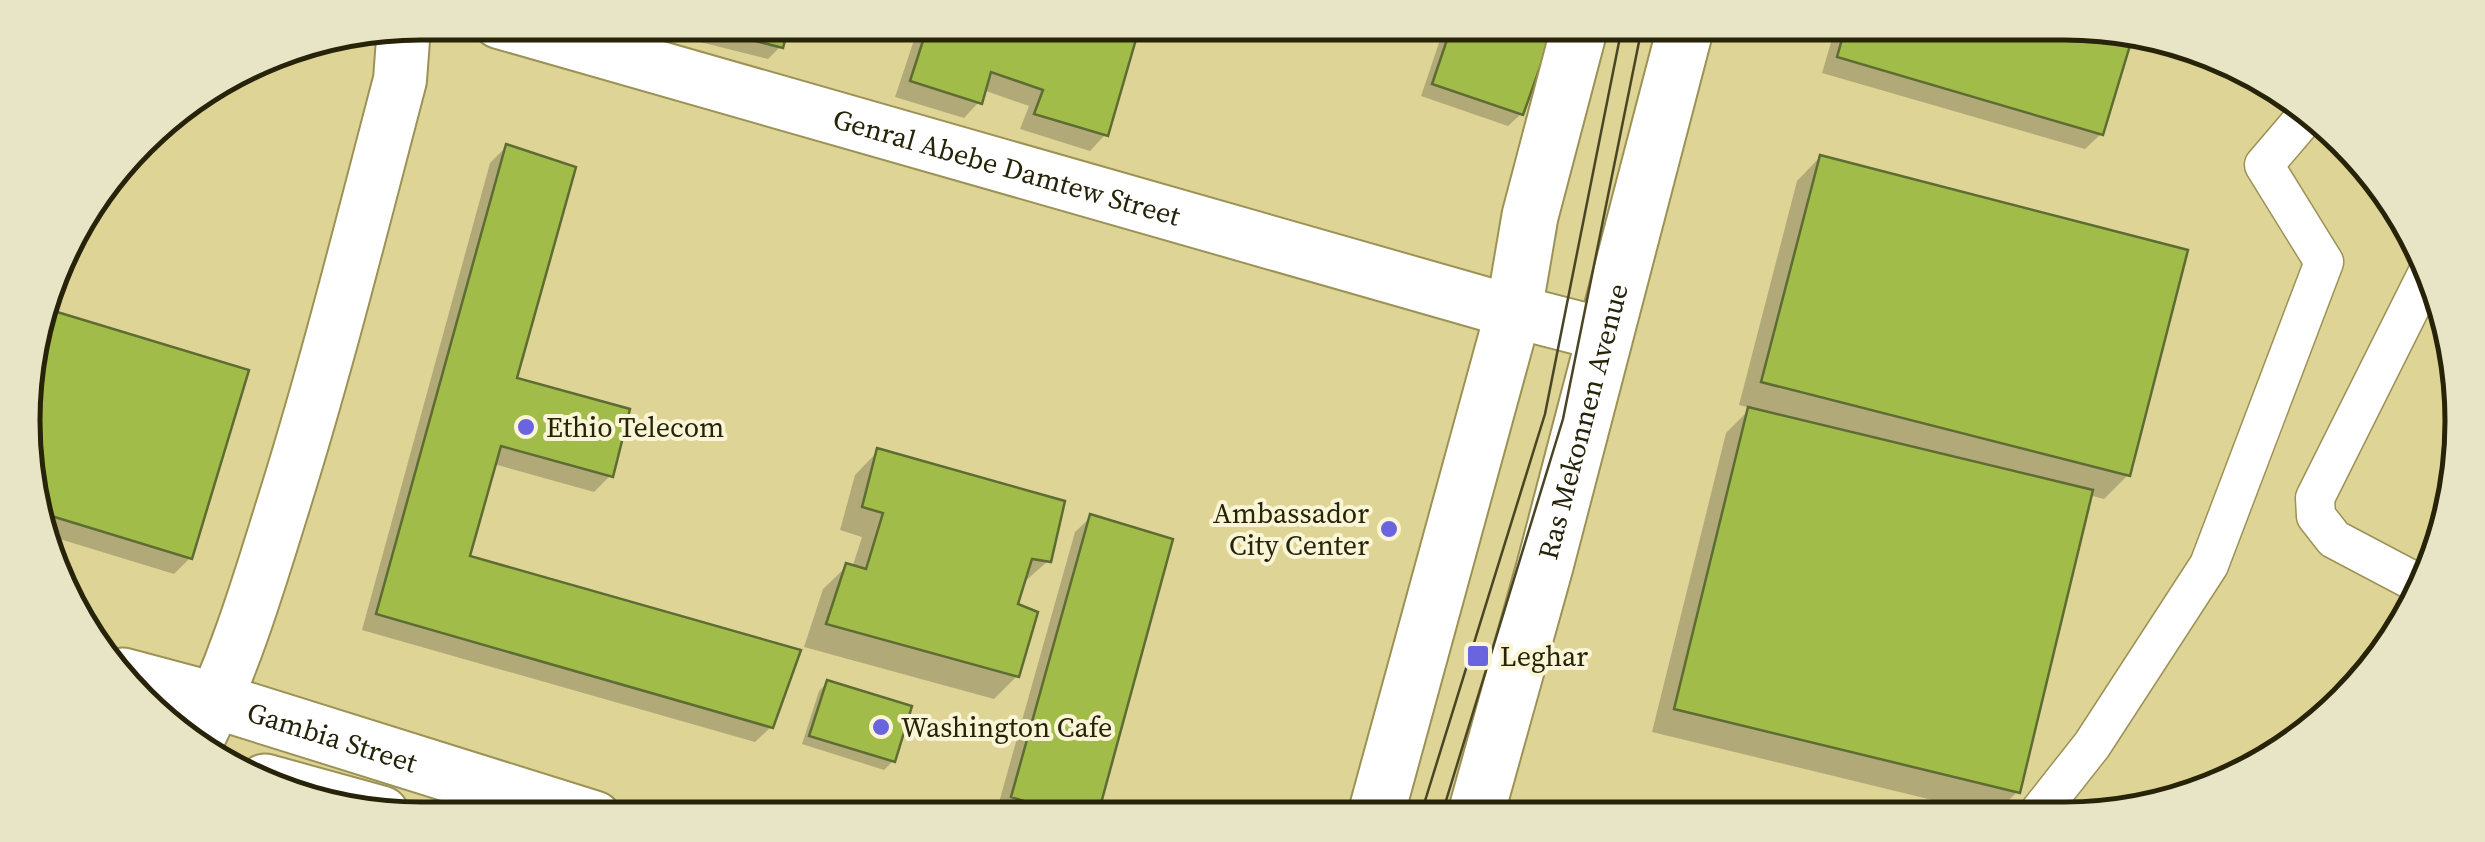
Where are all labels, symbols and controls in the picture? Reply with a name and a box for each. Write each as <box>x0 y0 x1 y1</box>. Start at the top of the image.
street label: Genral Abebe Damtew Street <box>829 99 1186 235</box>
street label: Ras Mekonnen Avenue <box>1529 279 1637 563</box>
place label: Ethio Telecom <box>546 408 724 446</box>
marker: Ethio Telecom <box>515 416 537 438</box>
place label: Ambassador City Center <box>1213 494 1369 564</box>
marker: Ambassador City Center <box>1378 518 1400 540</box>
place label: Leghar <box>1500 637 1588 675</box>
marker: Leghar <box>1465 643 1491 669</box>
street label: Gambia Street <box>242 693 423 782</box>
place label: Washington Cafe <box>901 708 1112 746</box>
marker: Washington Cafe <box>870 716 892 738</box>

